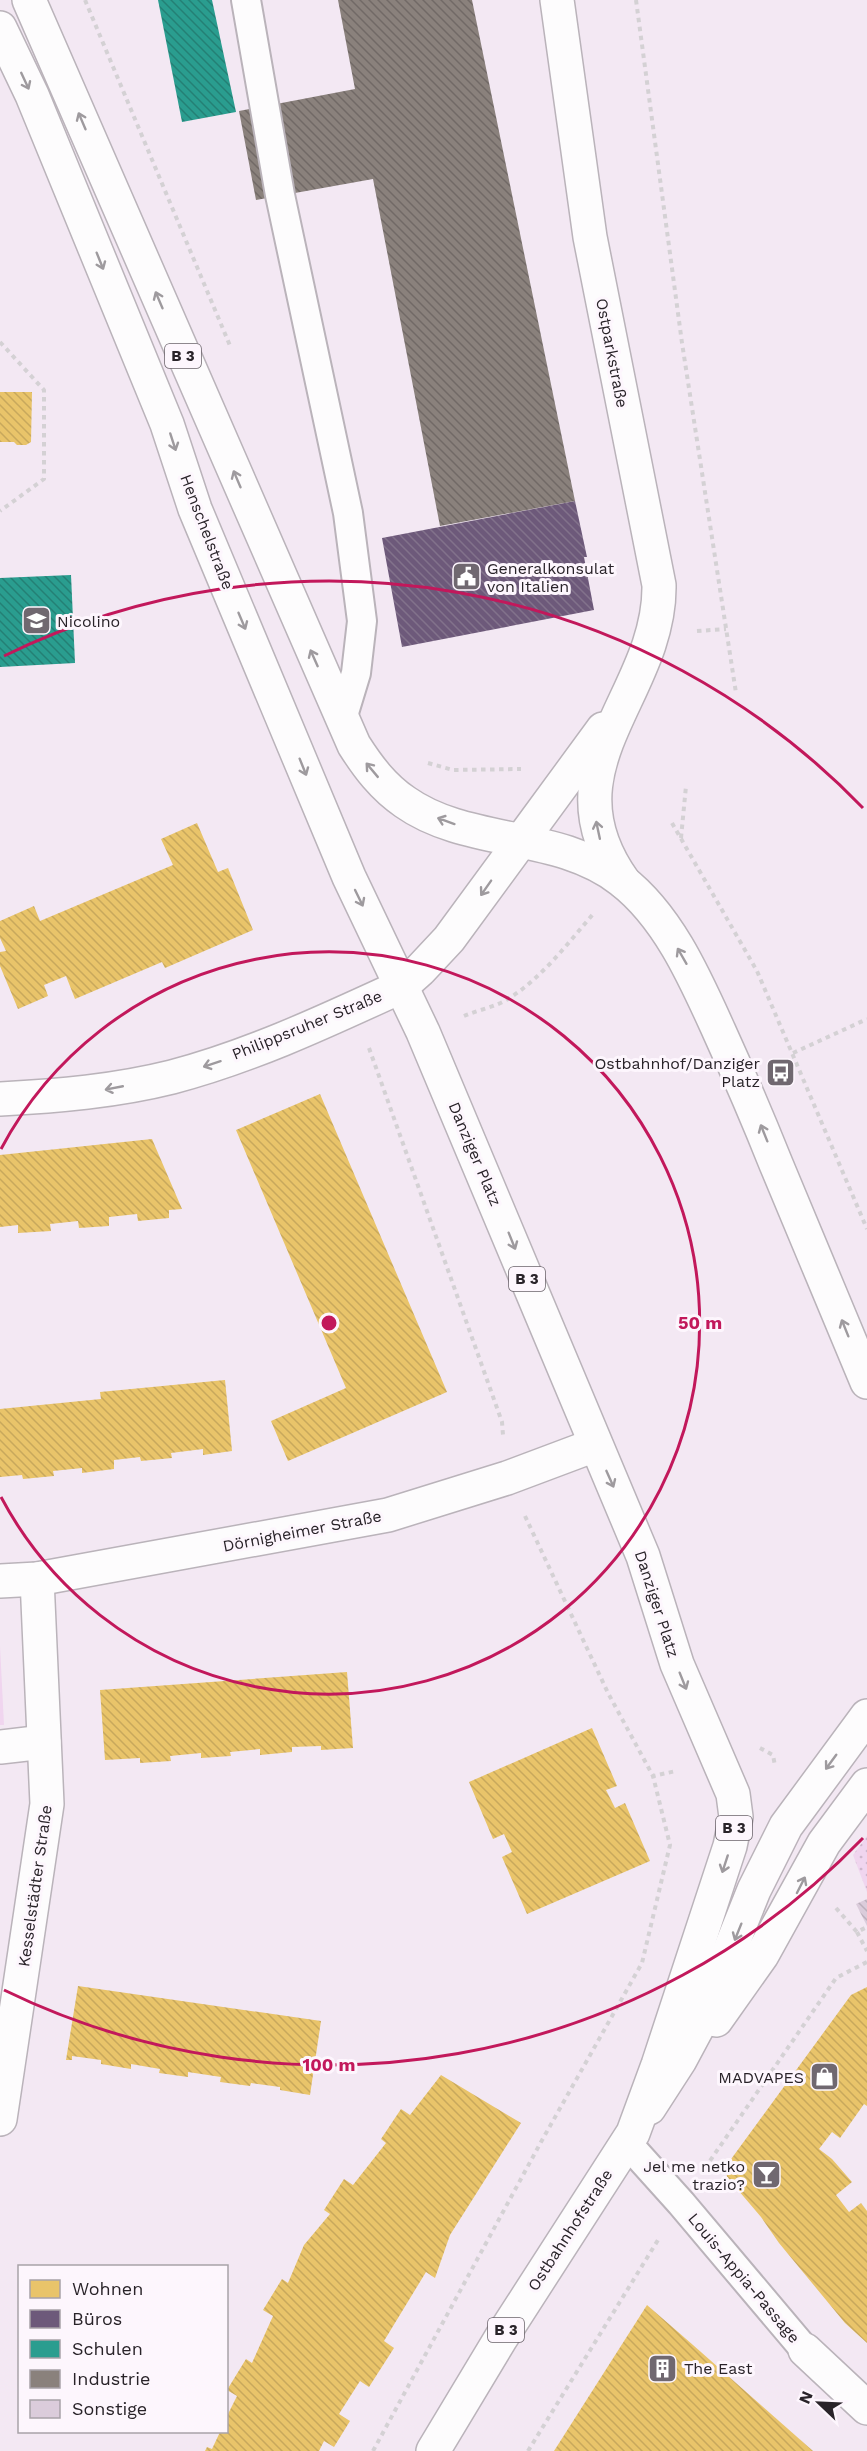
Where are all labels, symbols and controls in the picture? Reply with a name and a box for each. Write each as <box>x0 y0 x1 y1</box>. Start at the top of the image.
one-way arrow <box>20 71 32 89</box>
one-way arrow <box>76 113 87 131</box>
one-way arrow <box>95 251 106 270</box>
one-way arrow <box>153 292 164 310</box>
street label: Ostparkstraße <box>592 297 632 409</box>
road number: B 3 <box>165 344 201 368</box>
one-way arrow <box>168 432 179 451</box>
one-way arrow <box>230 471 242 489</box>
street label: Henschelstraße <box>176 472 238 592</box>
place label: Generalkonsulat von Italien <box>487 559 614 596</box>
public building icon: Generalkonsulat von Italien <box>450 561 482 593</box>
school or university icon: Nicolino <box>20 605 52 637</box>
one-way arrow <box>237 611 248 630</box>
place label: Nicolino <box>57 612 120 631</box>
one-way arrow <box>308 649 319 667</box>
one-way arrow <box>298 757 309 776</box>
one-way arrow <box>365 762 378 778</box>
one-way arrow <box>438 814 456 825</box>
one-way arrow <box>592 820 603 840</box>
one-way arrow <box>480 879 492 896</box>
one-way arrow <box>353 888 365 906</box>
one-way arrow <box>676 948 688 965</box>
street label: Philippsruher Straße <box>229 986 385 1064</box>
place label: Ostbahnhof/Danziger Platz <box>594 1054 760 1091</box>
bus stop icon: Ostbahnhof/Danziger Platz <box>765 1056 797 1088</box>
one-way arrow <box>203 1059 222 1070</box>
one-way arrow <box>105 1083 124 1094</box>
street label: Danziger Platz <box>445 1099 505 1209</box>
one-way arrow <box>758 1124 769 1143</box>
one-way arrow <box>507 1231 518 1249</box>
road number: B 3 <box>509 1267 545 1291</box>
text: 50 m <box>678 1312 722 1333</box>
centre of rings <box>319 1313 339 1333</box>
one-way arrow <box>839 1319 850 1338</box>
one-way arrow <box>605 1470 616 1488</box>
street label: Dörnigheimer Straße <box>221 1506 383 1556</box>
street label: Danziger Platz <box>631 1548 683 1660</box>
one-way arrow <box>679 1671 690 1690</box>
one-way arrow <box>825 1754 838 1770</box>
street label: Kesselstädter Straße <box>14 1804 56 1968</box>
road number: B 3 <box>716 1816 752 1840</box>
one-way arrow <box>719 1854 730 1873</box>
one-way arrow <box>795 1876 807 1894</box>
one-way arrow <box>732 1922 743 1941</box>
text: 100 m <box>302 2054 356 2075</box>
shop icon: MADVAPES <box>809 2061 841 2093</box>
place label: MADVAPES <box>718 2068 804 2087</box>
place label: Jel me netko trazio? <box>643 2157 745 2194</box>
bar icon: Jel me netko trazio? <box>750 2159 782 2191</box>
street label: Ostbahnhofstraße <box>524 2166 616 2294</box>
street label: Louis-Appia-Passage <box>684 2209 804 2347</box>
legend <box>18 2265 228 2433</box>
text: Wohnen <box>72 2278 143 2299</box>
text: Büros <box>72 2308 122 2329</box>
road number: B 3 <box>488 2318 524 2342</box>
text: Schulen <box>72 2338 143 2359</box>
building icon: The East <box>647 2352 679 2384</box>
place label: The East <box>684 2359 753 2378</box>
text: Industrie <box>72 2368 150 2389</box>
north arrow <box>789 2373 849 2433</box>
text: N <box>795 2388 817 2407</box>
text: Sonstige <box>72 2398 147 2419</box>

